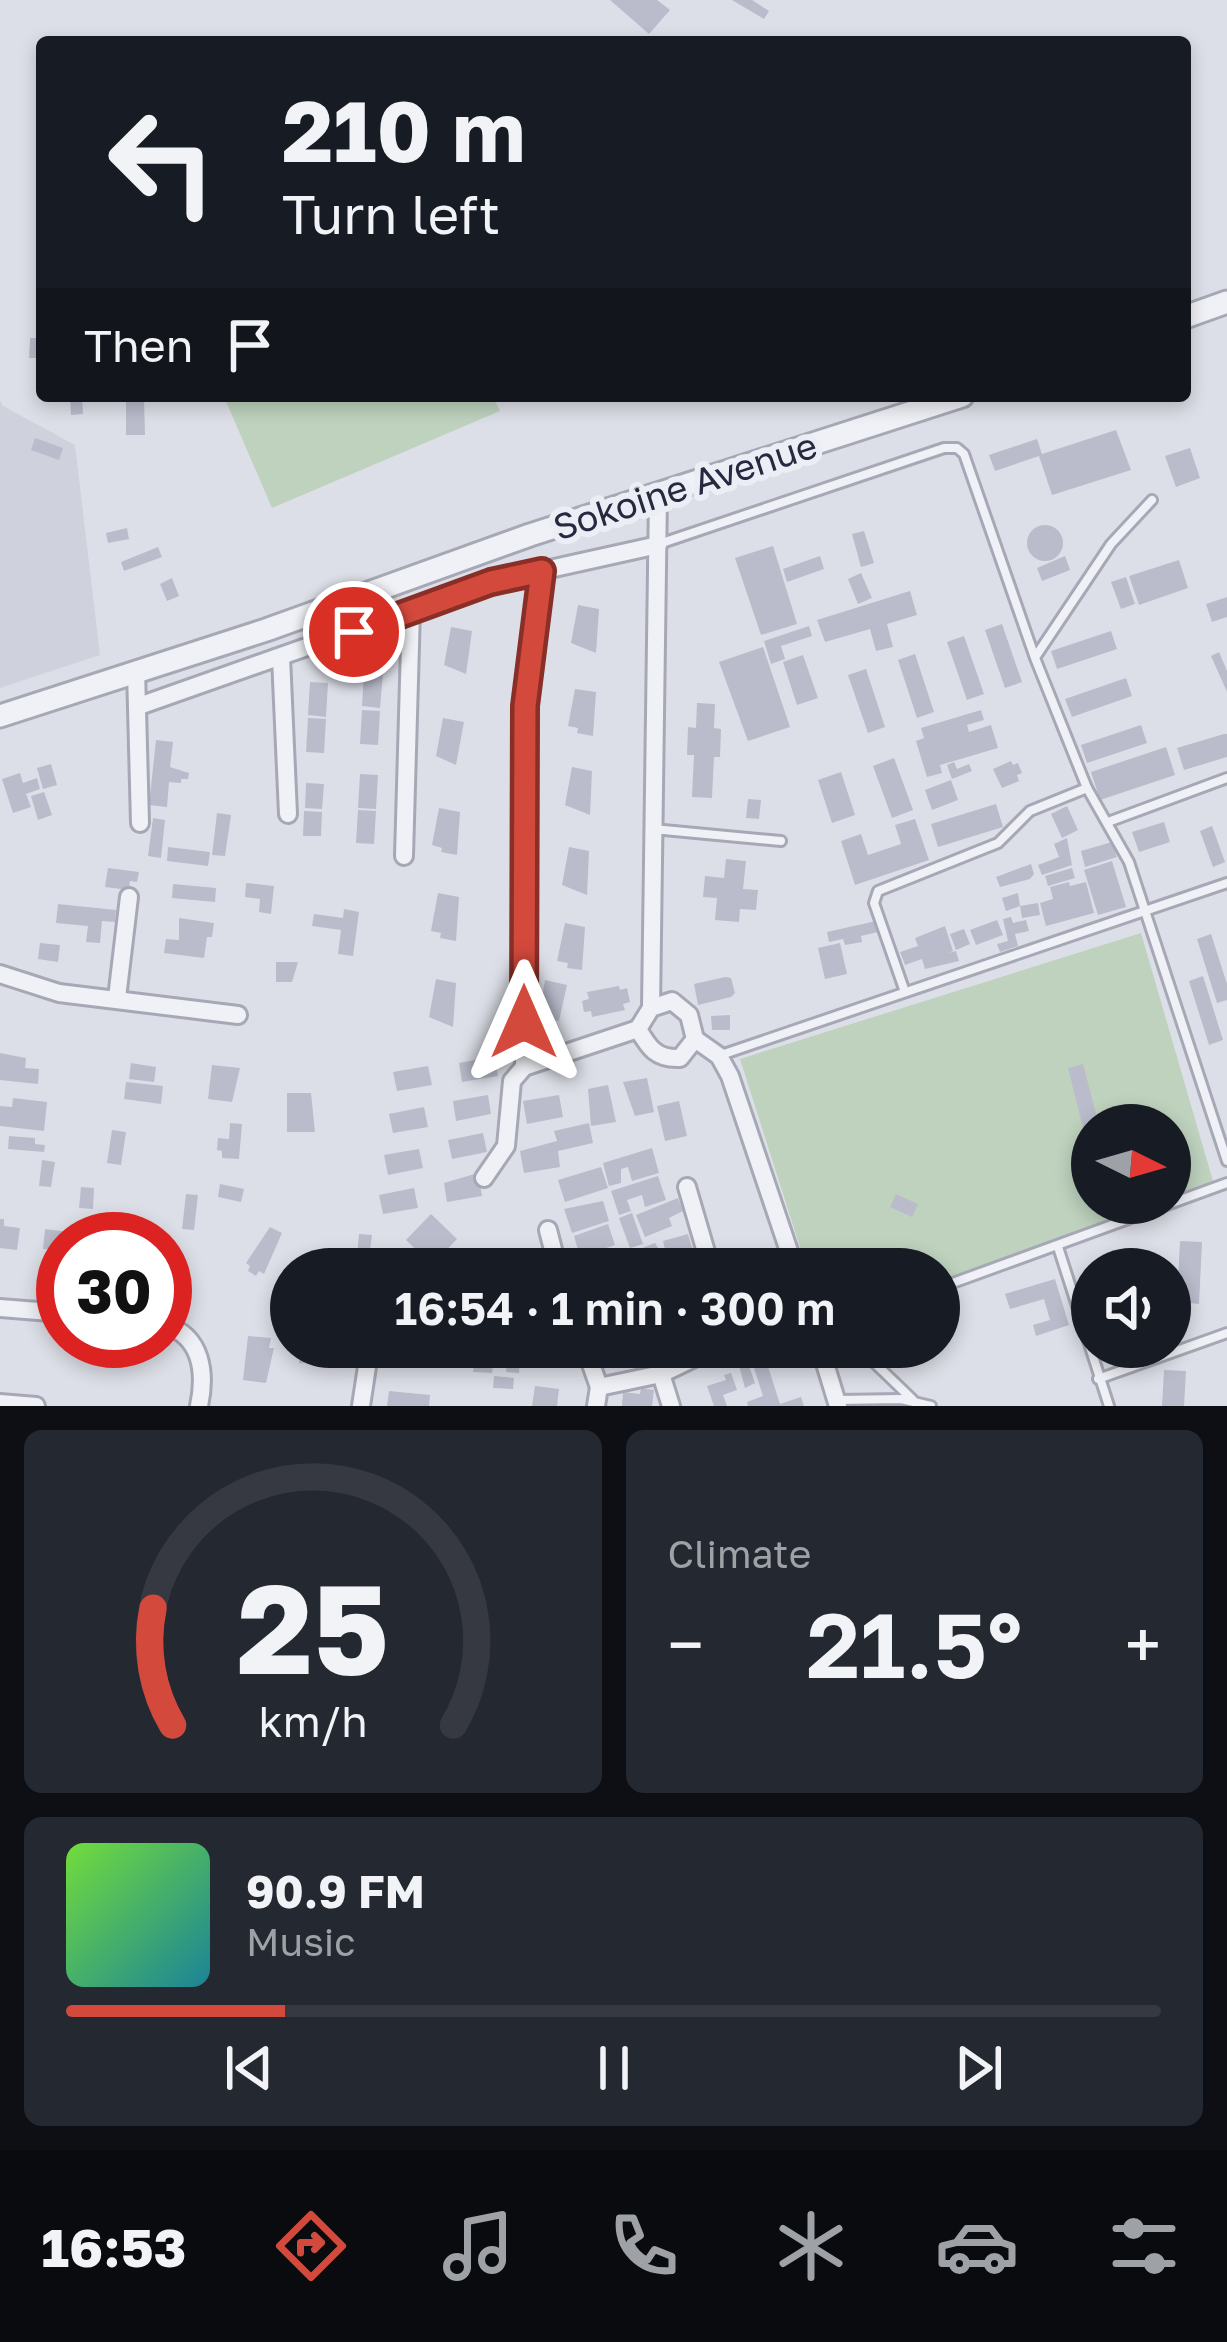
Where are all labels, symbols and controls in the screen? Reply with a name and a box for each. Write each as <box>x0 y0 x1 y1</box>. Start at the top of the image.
text: 210 m <box>282 80 526 180</box>
icon: left <box>84 84 240 240</box>
text: Turn left <box>282 181 500 246</box>
icon: arrive <box>217 312 283 378</box>
text: Then <box>84 318 193 372</box>
street label: Sokoine Avenue <box>548 423 822 548</box>
pin <box>303 581 405 683</box>
icon: arrive <box>321 599 387 665</box>
position arrow <box>461 959 587 1085</box>
north arrow <box>1071 1104 1191 1224</box>
map controls <box>1071 1104 1191 1368</box>
speed limit sign: 30 <box>36 1212 192 1368</box>
button: sound <box>1071 1248 1191 1368</box>
text: 16:54 · 1 min · 300 m <box>395 1281 835 1335</box>
text: Climate <box>668 1530 811 1577</box>
text: 25 <box>237 1552 389 1701</box>
text: 21.5° <box>806 1590 1022 1698</box>
text: − <box>668 1604 704 1684</box>
text: + <box>1125 1604 1161 1684</box>
text: km/h <box>258 1694 367 1745</box>
text: 90.9 FM <box>246 1864 425 1918</box>
text: Music <box>246 1918 356 1965</box>
icon: previous <box>216 2035 282 2101</box>
icon: pause <box>581 2035 647 2101</box>
icon: next <box>946 2035 1012 2101</box>
icon: directions <box>269 2204 353 2288</box>
icon: music <box>436 2204 520 2288</box>
icon: phone <box>602 2204 686 2288</box>
icon: climate <box>769 2204 853 2288</box>
icon: car <box>935 2204 1019 2288</box>
icon: filters <box>1102 2204 1186 2288</box>
text: 16:53 <box>41 2214 187 2279</box>

